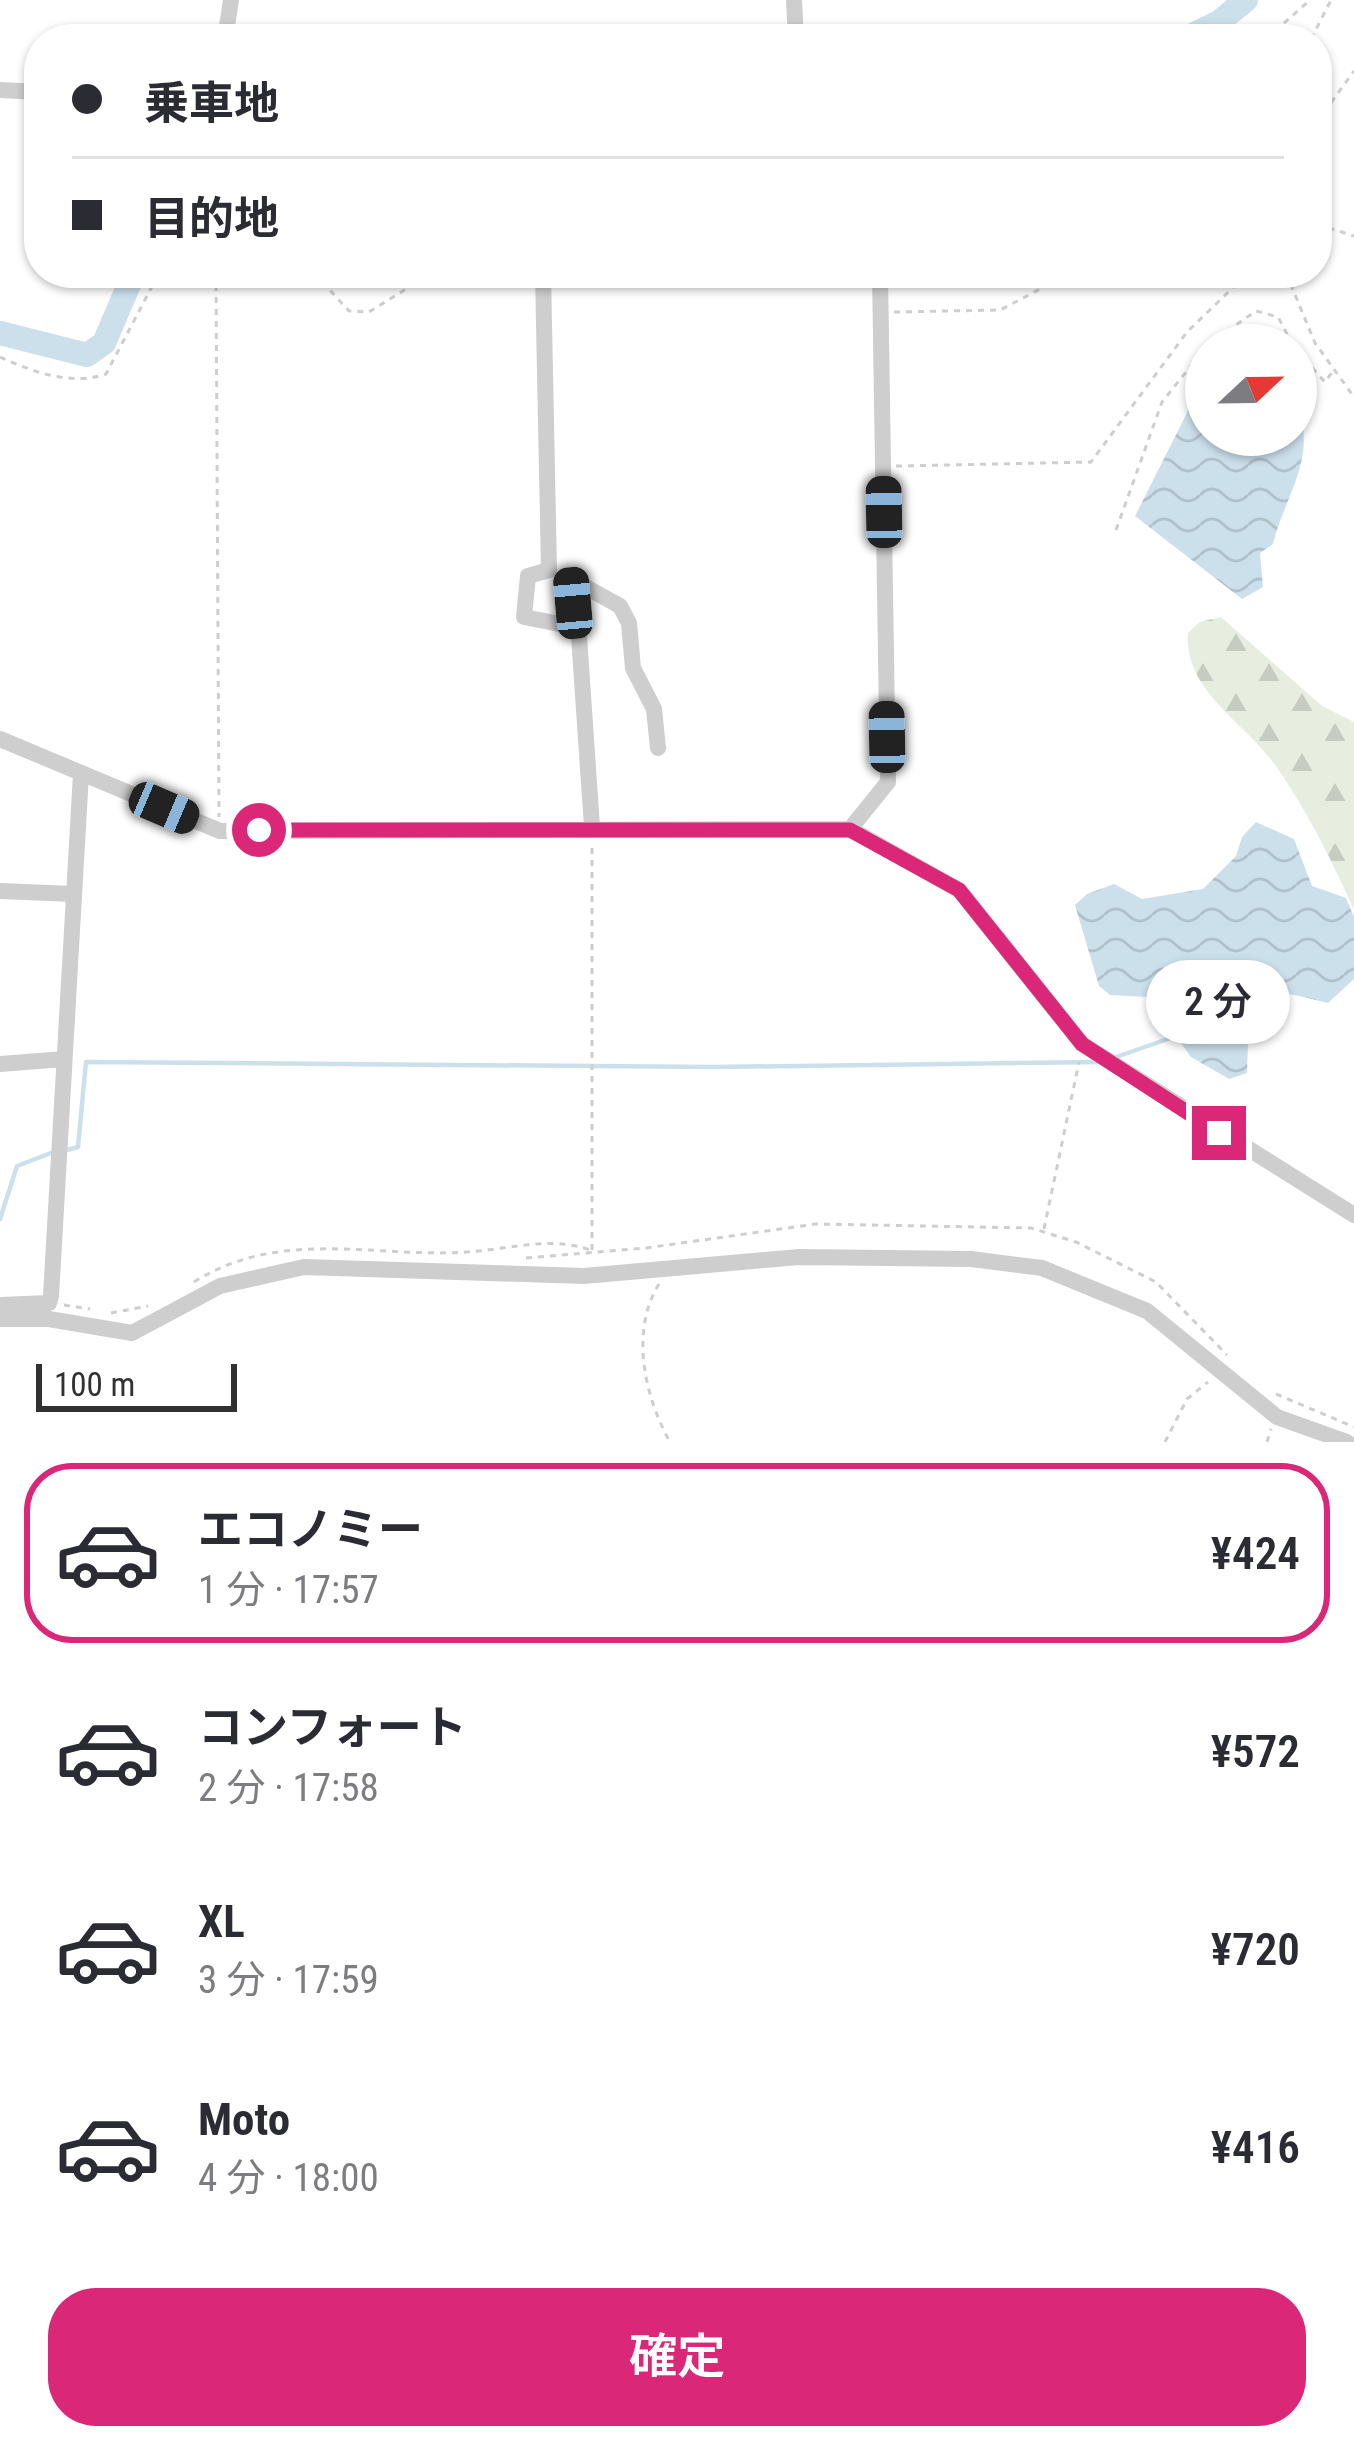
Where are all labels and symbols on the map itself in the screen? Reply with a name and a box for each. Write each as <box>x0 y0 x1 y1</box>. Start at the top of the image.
north arrow <box>1185 324 1317 456</box>
car <box>865 476 903 548</box>
car <box>552 566 594 640</box>
car <box>868 701 906 773</box>
car <box>124 777 204 839</box>
route start <box>232 803 286 857</box>
callout: 2 分 <box>1147 959 1291 1043</box>
route end <box>1192 1106 1246 1160</box>
scale bar <box>36 1358 237 1411</box>

